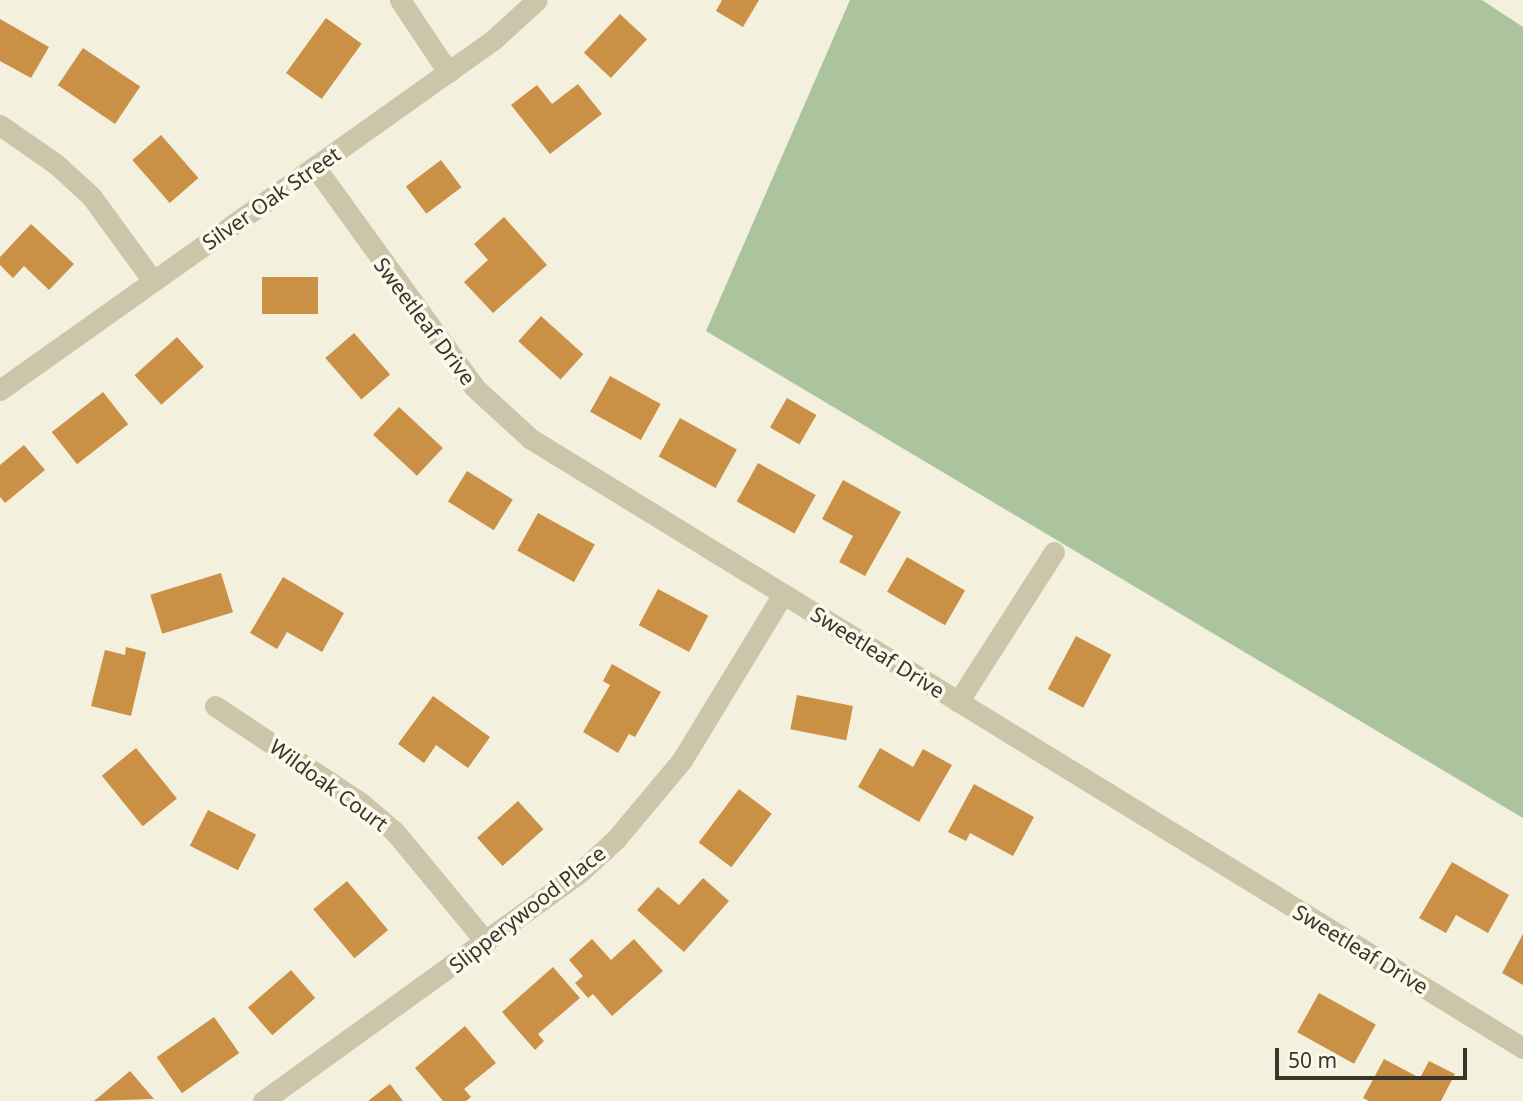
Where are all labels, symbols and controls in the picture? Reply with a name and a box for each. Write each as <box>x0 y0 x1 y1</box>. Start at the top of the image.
street label: Silver Oak Street <box>197 141 345 255</box>
street label: Sweetleaf Drive <box>369 252 481 390</box>
street label: Sweetleaf Drive <box>806 601 950 703</box>
street label: Wildoak Court <box>265 734 393 836</box>
street label: Slipperywood Place <box>444 840 610 978</box>
street label: Sweetleaf Drive <box>1289 899 1433 999</box>
scale bar <box>1278 1034 1470 1078</box>
text: 50 m <box>1288 1046 1337 1074</box>

